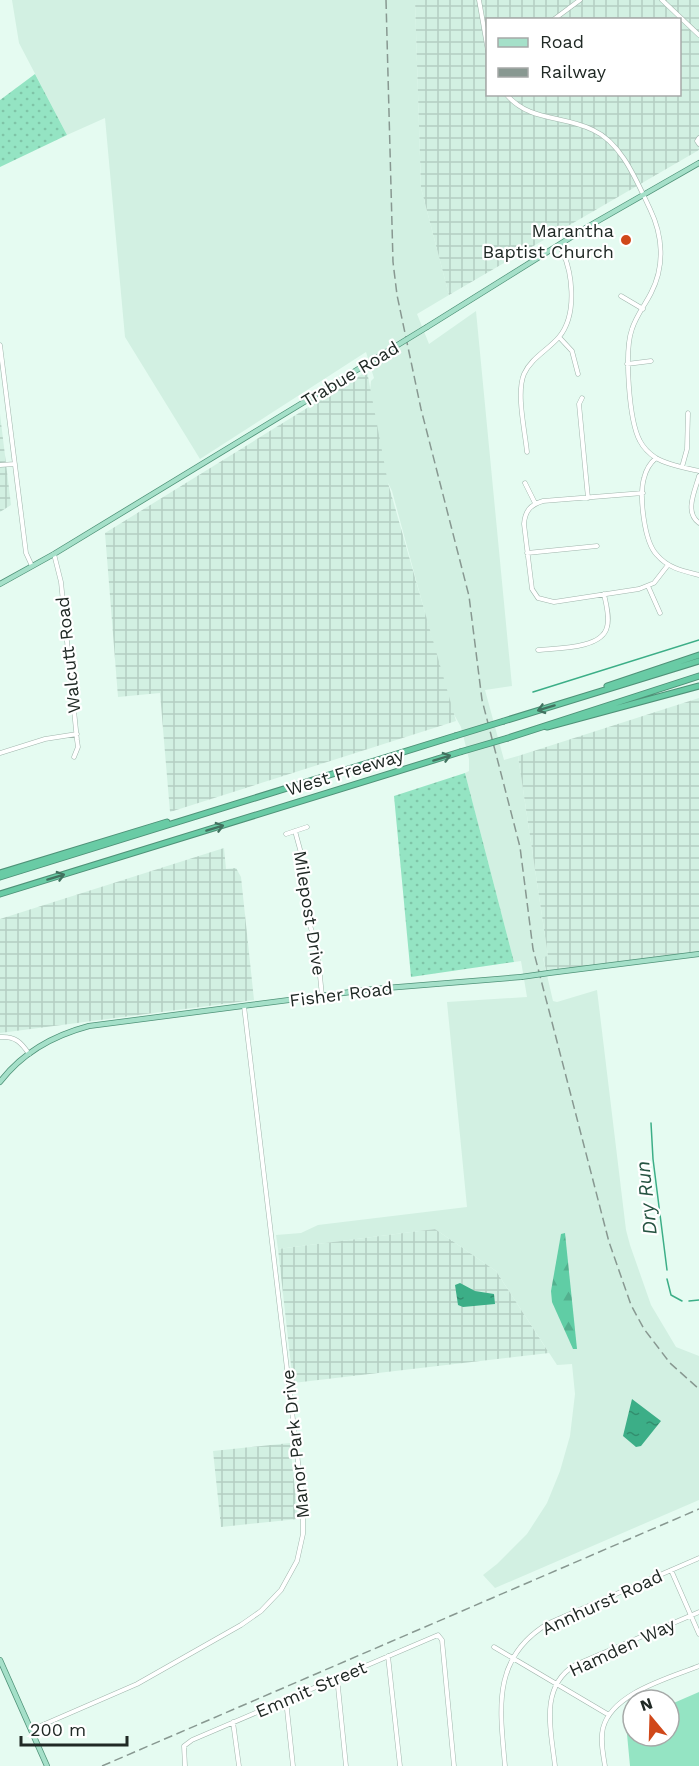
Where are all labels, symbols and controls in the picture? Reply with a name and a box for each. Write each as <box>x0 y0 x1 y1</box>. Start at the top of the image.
legend <box>486 18 681 96</box>
text: Road <box>540 31 584 52</box>
text: Railway <box>540 61 607 82</box>
place label: Marantha Baptist Church <box>483 220 614 262</box>
marker: Marantha Baptist Church <box>619 233 633 247</box>
street label: Trabue Road <box>298 337 402 411</box>
street label: Walcutt Road <box>51 595 85 715</box>
one-way arrow <box>537 703 556 714</box>
street label: West Freeway <box>284 744 407 800</box>
one-way arrow <box>432 752 451 763</box>
one-way arrow <box>205 822 224 833</box>
street label: Milepost Drive <box>290 849 330 977</box>
one-way arrow <box>46 871 65 882</box>
street label: Fisher Road <box>288 977 394 1011</box>
water label: Dry Run <box>630 1160 662 1236</box>
street label: Manor Park Drive <box>277 1368 313 1520</box>
street label: Annhurst Road <box>538 1565 666 1639</box>
street label: Hamden Way <box>566 1613 679 1681</box>
street label: Emmit Street <box>252 1656 370 1722</box>
north arrow <box>621 1688 681 1748</box>
text: N <box>638 1693 655 1715</box>
scale bar <box>21 1709 128 1747</box>
text: 200 m <box>30 1719 86 1740</box>

